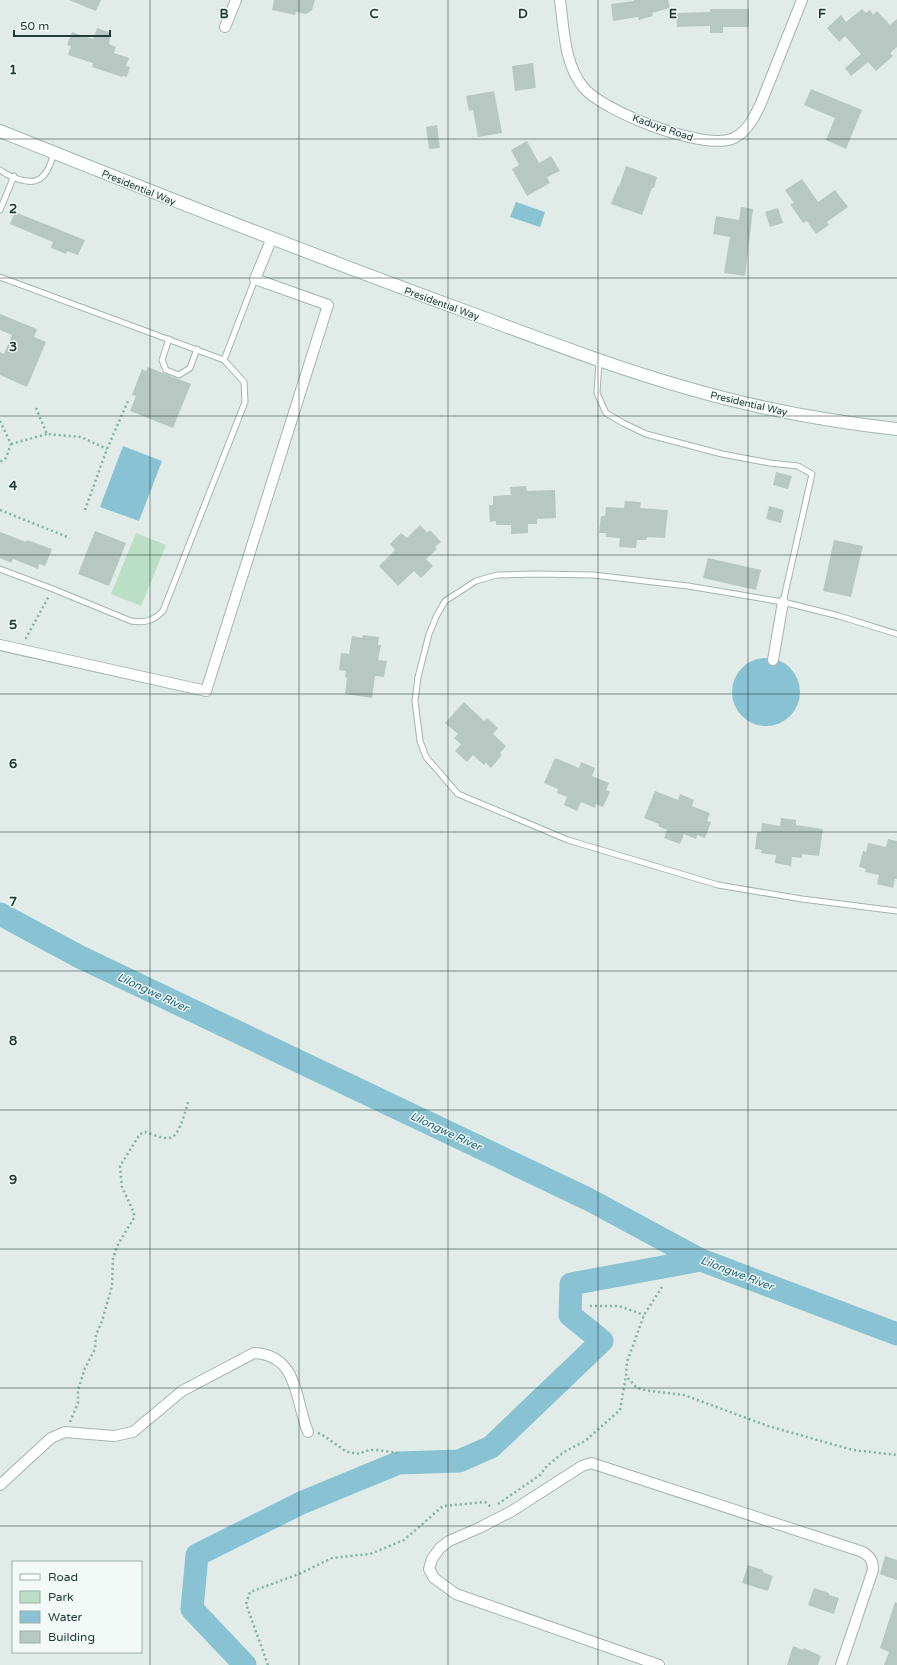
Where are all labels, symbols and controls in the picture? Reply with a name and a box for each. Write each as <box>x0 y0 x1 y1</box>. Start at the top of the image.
text: B <box>219 6 229 22</box>
text: C <box>369 6 379 22</box>
text: D <box>518 6 528 22</box>
text: E <box>669 6 677 22</box>
text: F <box>818 6 826 22</box>
scale bar <box>14 12 110 38</box>
text: 50 m <box>20 19 49 33</box>
text: 1 <box>9 62 17 78</box>
street label: Kaduya Road <box>631 112 695 144</box>
street label: Presidential Way <box>100 168 178 208</box>
text: 2 <box>9 201 17 217</box>
street label: Presidential Way <box>403 285 481 323</box>
text: 3 <box>9 339 17 355</box>
street label: Presidential Way <box>709 389 789 419</box>
text: 4 <box>9 478 18 494</box>
text: 5 <box>9 617 17 633</box>
text: 6 <box>9 756 17 772</box>
text: 7 <box>9 894 17 910</box>
water label: Lilongwe River <box>115 970 192 1015</box>
text: 8 <box>9 1033 17 1049</box>
water label: Lilongwe River <box>408 1109 485 1154</box>
text: 9 <box>9 1172 17 1188</box>
water label: Lilongwe River <box>699 1254 777 1294</box>
legend <box>12 1561 142 1653</box>
text: Road <box>48 1570 78 1584</box>
text: Park <box>48 1590 74 1604</box>
text: Water <box>48 1610 83 1624</box>
text: Building <box>48 1630 95 1644</box>

